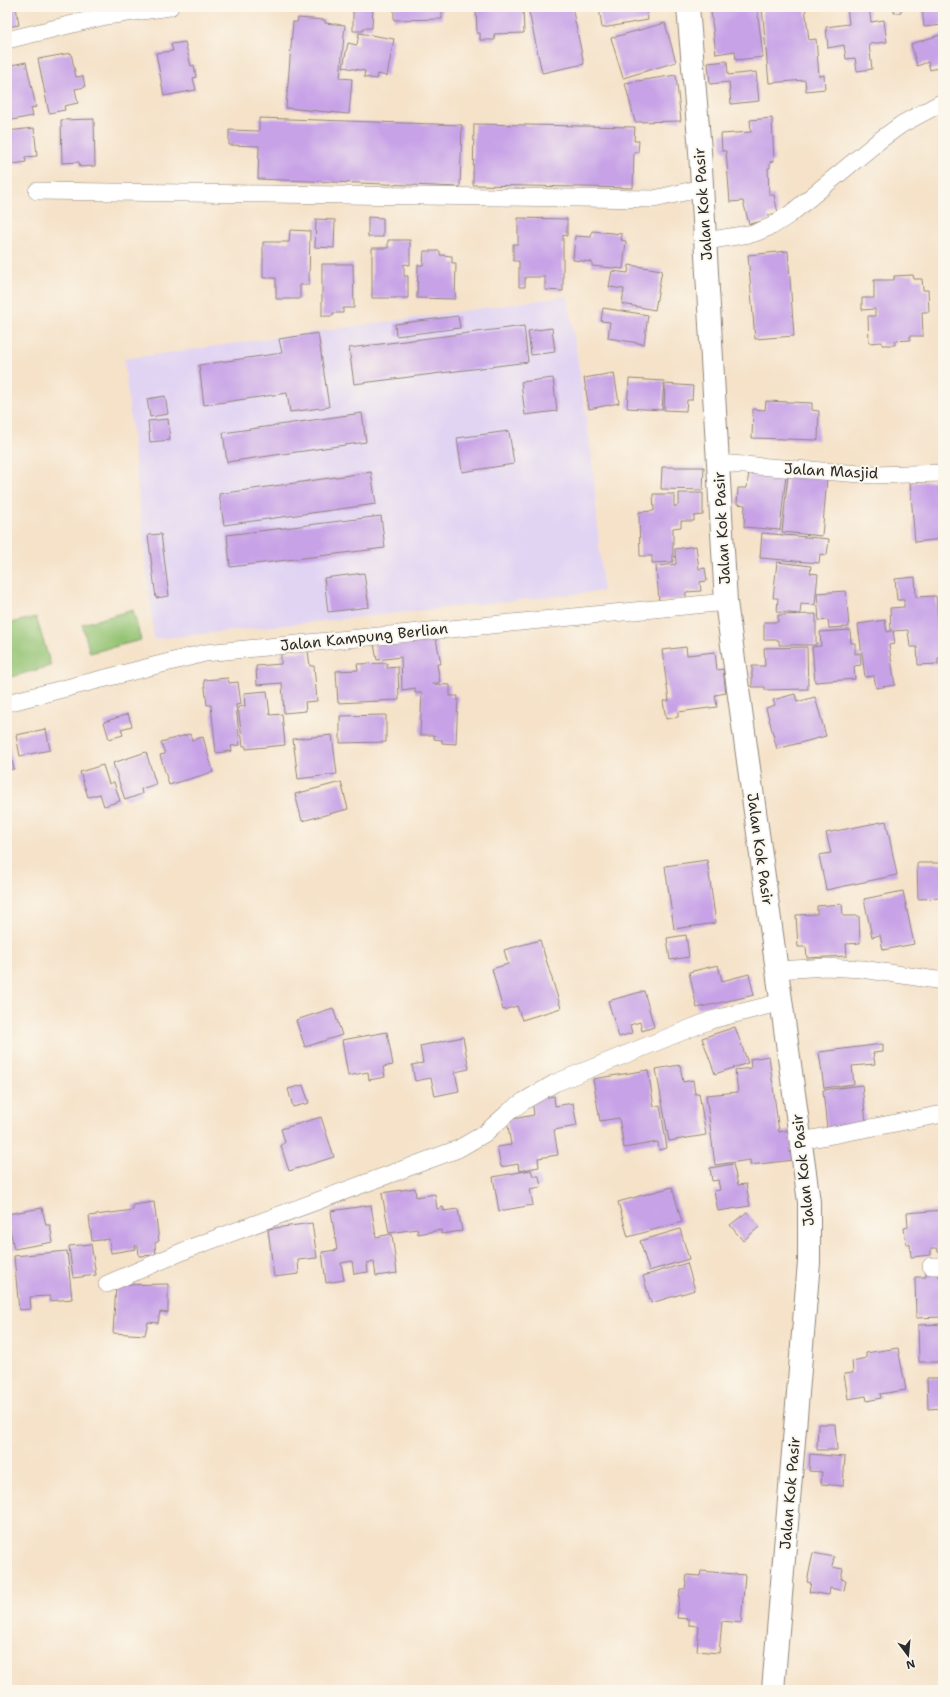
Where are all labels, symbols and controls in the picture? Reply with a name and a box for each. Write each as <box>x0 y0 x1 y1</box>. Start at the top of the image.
street label: Jalan Kok Pasir <box>689 147 717 261</box>
street label: Jalan Masjid <box>783 459 879 483</box>
street label: Jalan Kok Pasir <box>709 471 735 585</box>
street label: Jalan Kampung Berlian <box>279 618 449 656</box>
street label: Jalan Kok Pasir <box>742 791 778 907</box>
street label: Jalan Kok Pasir <box>787 1113 819 1227</box>
street label: Jalan Kok Pasir <box>775 1436 805 1550</box>
north arrow <box>888 1635 928 1675</box>
text: N <box>904 1656 917 1673</box>

